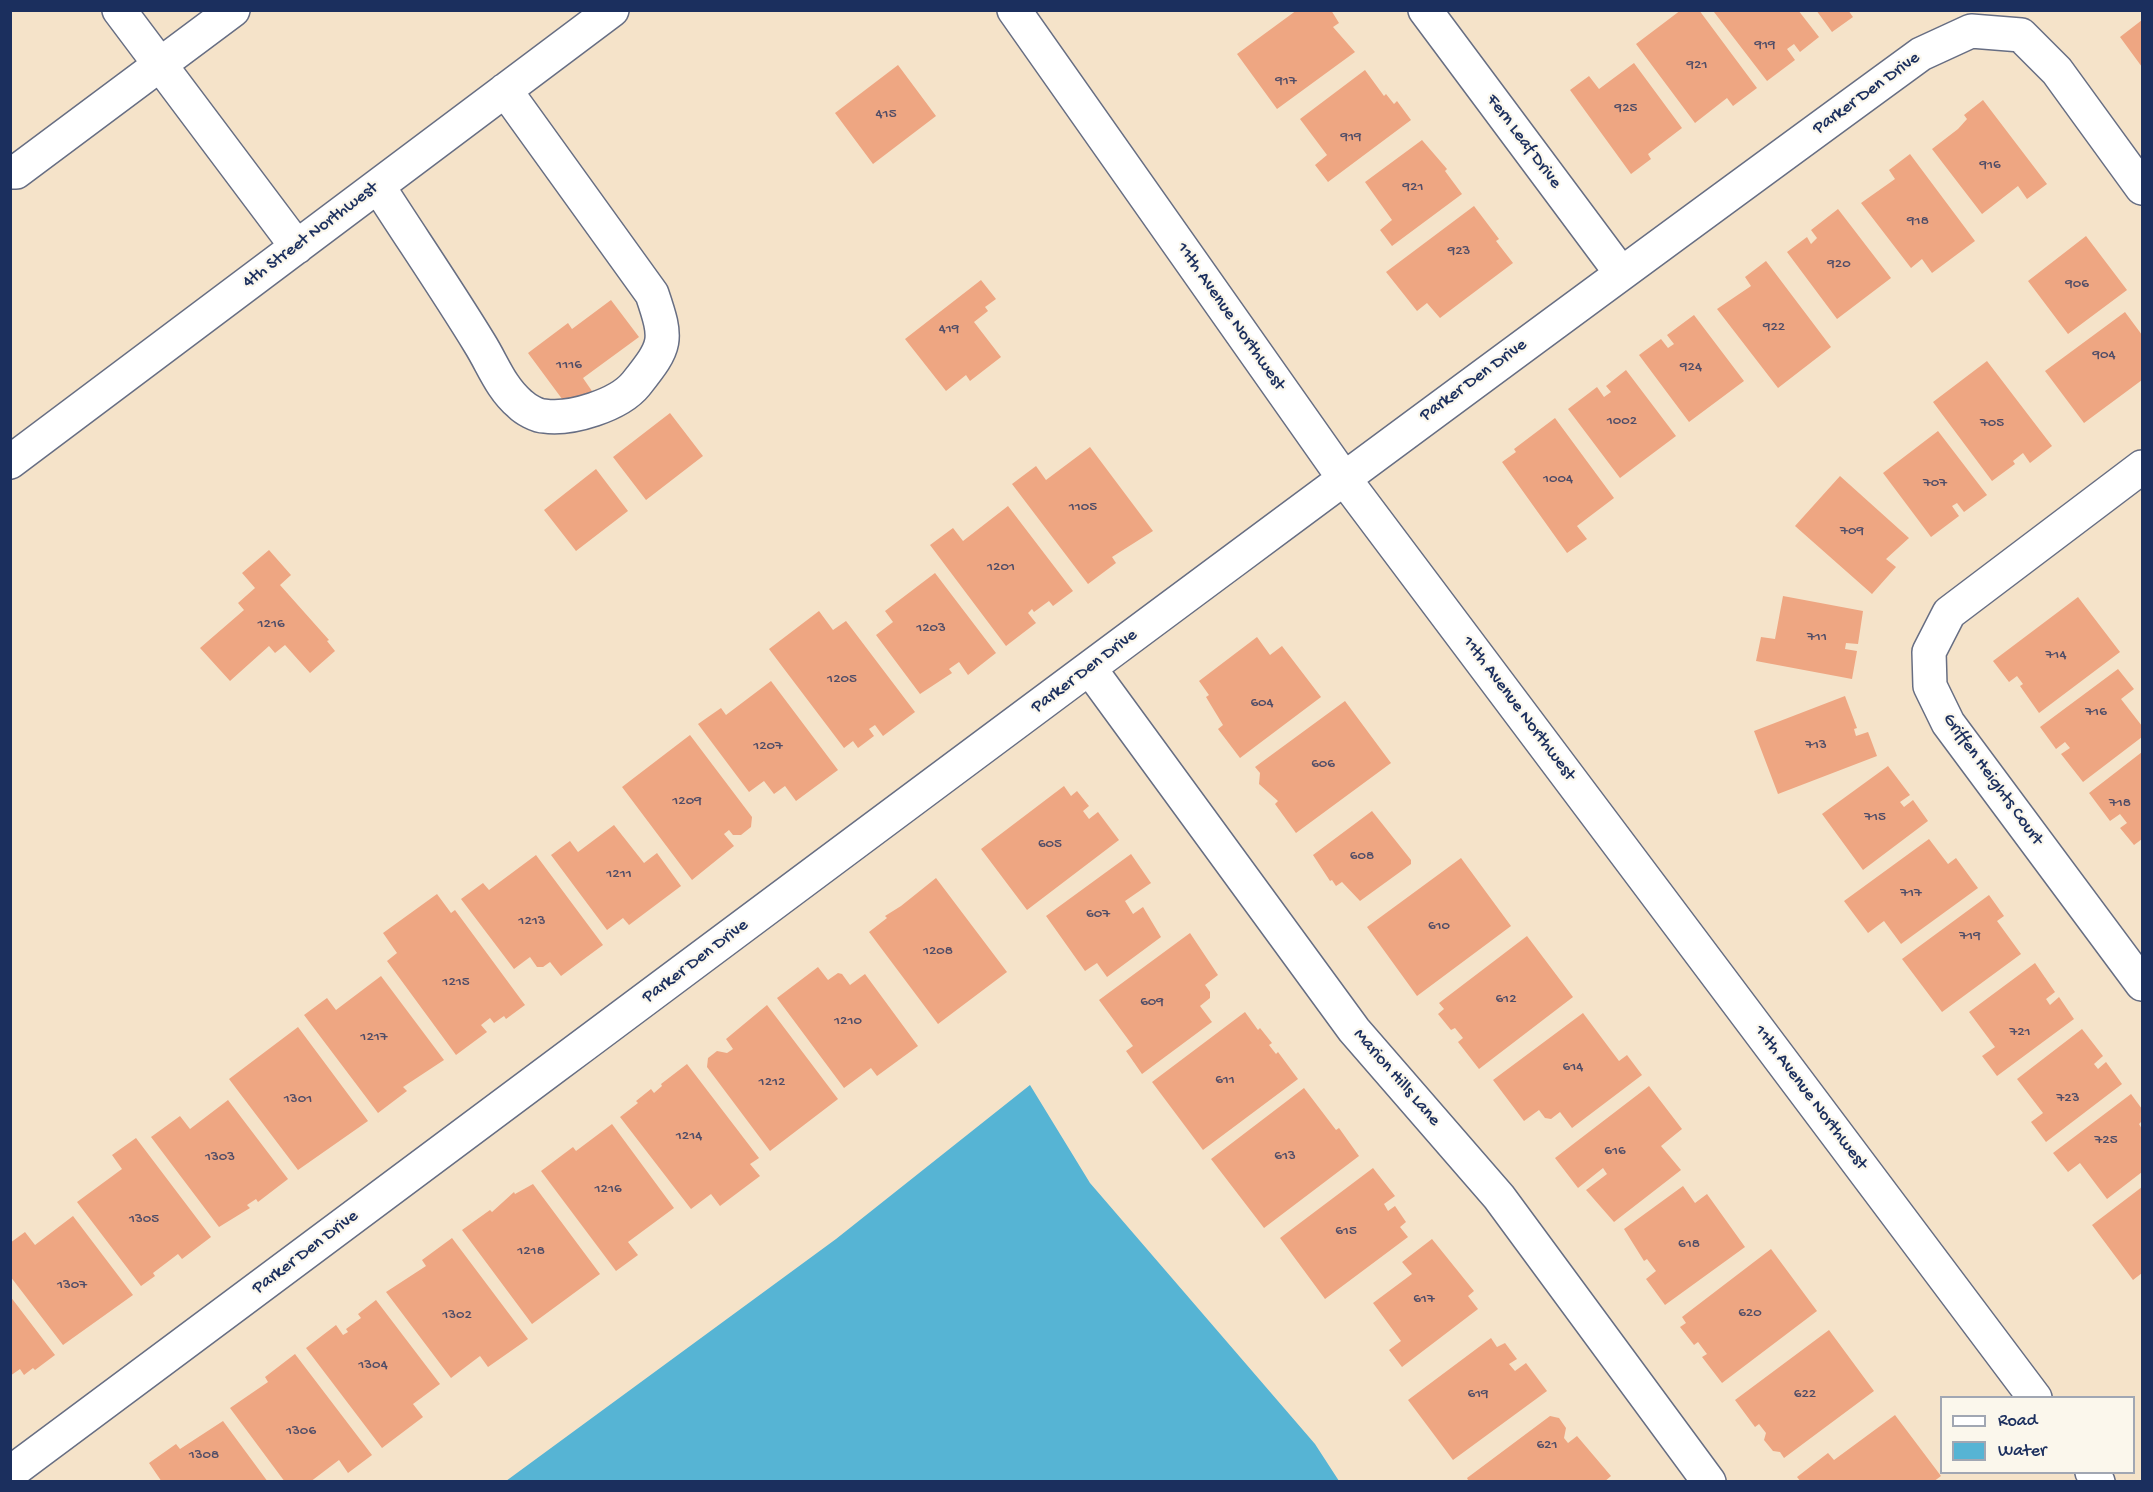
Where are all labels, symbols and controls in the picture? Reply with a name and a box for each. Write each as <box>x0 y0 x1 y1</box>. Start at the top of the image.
house number: 919 <box>1754 37 1776 55</box>
street label: Parker Den Drive <box>1809 48 1925 140</box>
house number: 921 <box>1687 57 1707 75</box>
house number: 917 <box>1275 73 1297 91</box>
street label: Fern Leaf Drive <box>1480 91 1566 193</box>
house number: 925 <box>1615 100 1637 118</box>
house number: 415 <box>875 106 897 124</box>
house number: 919 <box>1340 129 1362 147</box>
house number: 916 <box>1979 157 2001 175</box>
street label: 4th Street Northwest <box>239 178 383 294</box>
house number: 921 <box>1403 179 1423 197</box>
house number: 918 <box>1907 213 1929 231</box>
street label: 11th Avenue Northwest <box>1171 239 1289 395</box>
house number: 923 <box>1448 243 1470 261</box>
house number: 920 <box>1827 256 1851 274</box>
house number: 906 <box>2065 276 2089 294</box>
house number: 922 <box>1763 319 1785 337</box>
house number: 419 <box>939 321 959 339</box>
street label: Parker Den Drive <box>1416 335 1532 427</box>
house number: 904 <box>2092 347 2116 365</box>
house number: 1116 <box>556 357 582 375</box>
house number: 924 <box>1680 359 1702 377</box>
house number: 1002 <box>1607 413 1637 431</box>
house number: 705 <box>1980 415 2004 433</box>
house number: 1004 <box>1543 471 1573 489</box>
house number: 707 <box>1923 475 1947 493</box>
house number: 1105 <box>1069 499 1097 517</box>
house number: 709 <box>1840 523 1864 541</box>
house number: 1201 <box>987 559 1015 577</box>
house number: 1216 <box>257 616 285 634</box>
house number: 1203 <box>916 620 946 638</box>
street label: Parker Den Drive <box>1028 625 1142 719</box>
house number: 711 <box>1807 629 1827 647</box>
street label: 11th Avenue Northwest <box>1456 632 1580 786</box>
house number: 714 <box>2046 647 2066 665</box>
house number: 1205 <box>827 671 857 689</box>
house number: 604 <box>1250 695 1274 713</box>
house number: 716 <box>2085 704 2107 722</box>
street label: Griffen Heights Court <box>1937 710 2047 850</box>
house number: 713 <box>1805 737 1827 755</box>
house number: 1207 <box>753 738 783 756</box>
house number: 606 <box>1311 756 1335 774</box>
house number: 1209 <box>672 793 702 811</box>
house number: 718 <box>2109 795 2131 813</box>
house number: 715 <box>1864 809 1886 827</box>
house number: 605 <box>1038 836 1062 854</box>
house number: 608 <box>1350 848 1374 866</box>
house number: 1211 <box>606 866 632 884</box>
house number: 717 <box>1900 885 1922 903</box>
house number: 607 <box>1086 906 1110 924</box>
house number: 1213 <box>518 913 546 931</box>
street label: Parker Den Drive <box>639 915 753 1009</box>
house number: 610 <box>1428 918 1450 936</box>
house number: 719 <box>1959 928 1981 946</box>
house number: 1208 <box>923 943 953 961</box>
house number: 1215 <box>442 974 470 992</box>
house number: 612 <box>1495 991 1517 1009</box>
house number: 609 <box>1140 994 1164 1012</box>
house number: 1210 <box>834 1013 862 1031</box>
street label: 11th Avenue Northwest <box>1748 1021 1872 1175</box>
house number: 721 <box>2009 1024 2031 1042</box>
street label: Marion Hills Lane <box>1348 1025 1444 1131</box>
house number: 1217 <box>360 1029 388 1047</box>
house number: 614 <box>1563 1059 1583 1077</box>
house number: 611 <box>1215 1072 1235 1090</box>
house number: 1212 <box>759 1074 785 1092</box>
house number: 723 <box>2057 1090 2079 1108</box>
house number: 1301 <box>284 1091 312 1109</box>
house number: 1214 <box>676 1128 702 1146</box>
house number: 725 <box>2094 1132 2118 1150</box>
house number: 616 <box>1604 1143 1626 1161</box>
house number: 613 <box>1274 1148 1296 1166</box>
house number: 1303 <box>205 1149 235 1167</box>
house number: 1216 <box>594 1181 622 1199</box>
street label: Parker Den Drive <box>249 1206 363 1300</box>
house number: 1305 <box>129 1211 159 1229</box>
house number: 615 <box>1335 1223 1357 1241</box>
house number: 618 <box>1678 1236 1700 1254</box>
house number: 1218 <box>517 1243 545 1261</box>
house number: 1307 <box>57 1277 87 1295</box>
house number: 617 <box>1413 1291 1435 1309</box>
house number: 620 <box>1738 1305 1762 1323</box>
house number: 1302 <box>442 1307 472 1325</box>
house number: 1304 <box>358 1357 388 1375</box>
house number: 619 <box>1467 1386 1489 1404</box>
house number: 622 <box>1794 1386 1816 1404</box>
legend <box>1940 1396 2135 1474</box>
text: Road <box>1998 1411 2037 1432</box>
house number: 1306 <box>286 1423 316 1441</box>
house number: 621 <box>1536 1437 1558 1455</box>
text: Water <box>1998 1441 2046 1462</box>
house number: 1308 <box>189 1447 219 1465</box>

